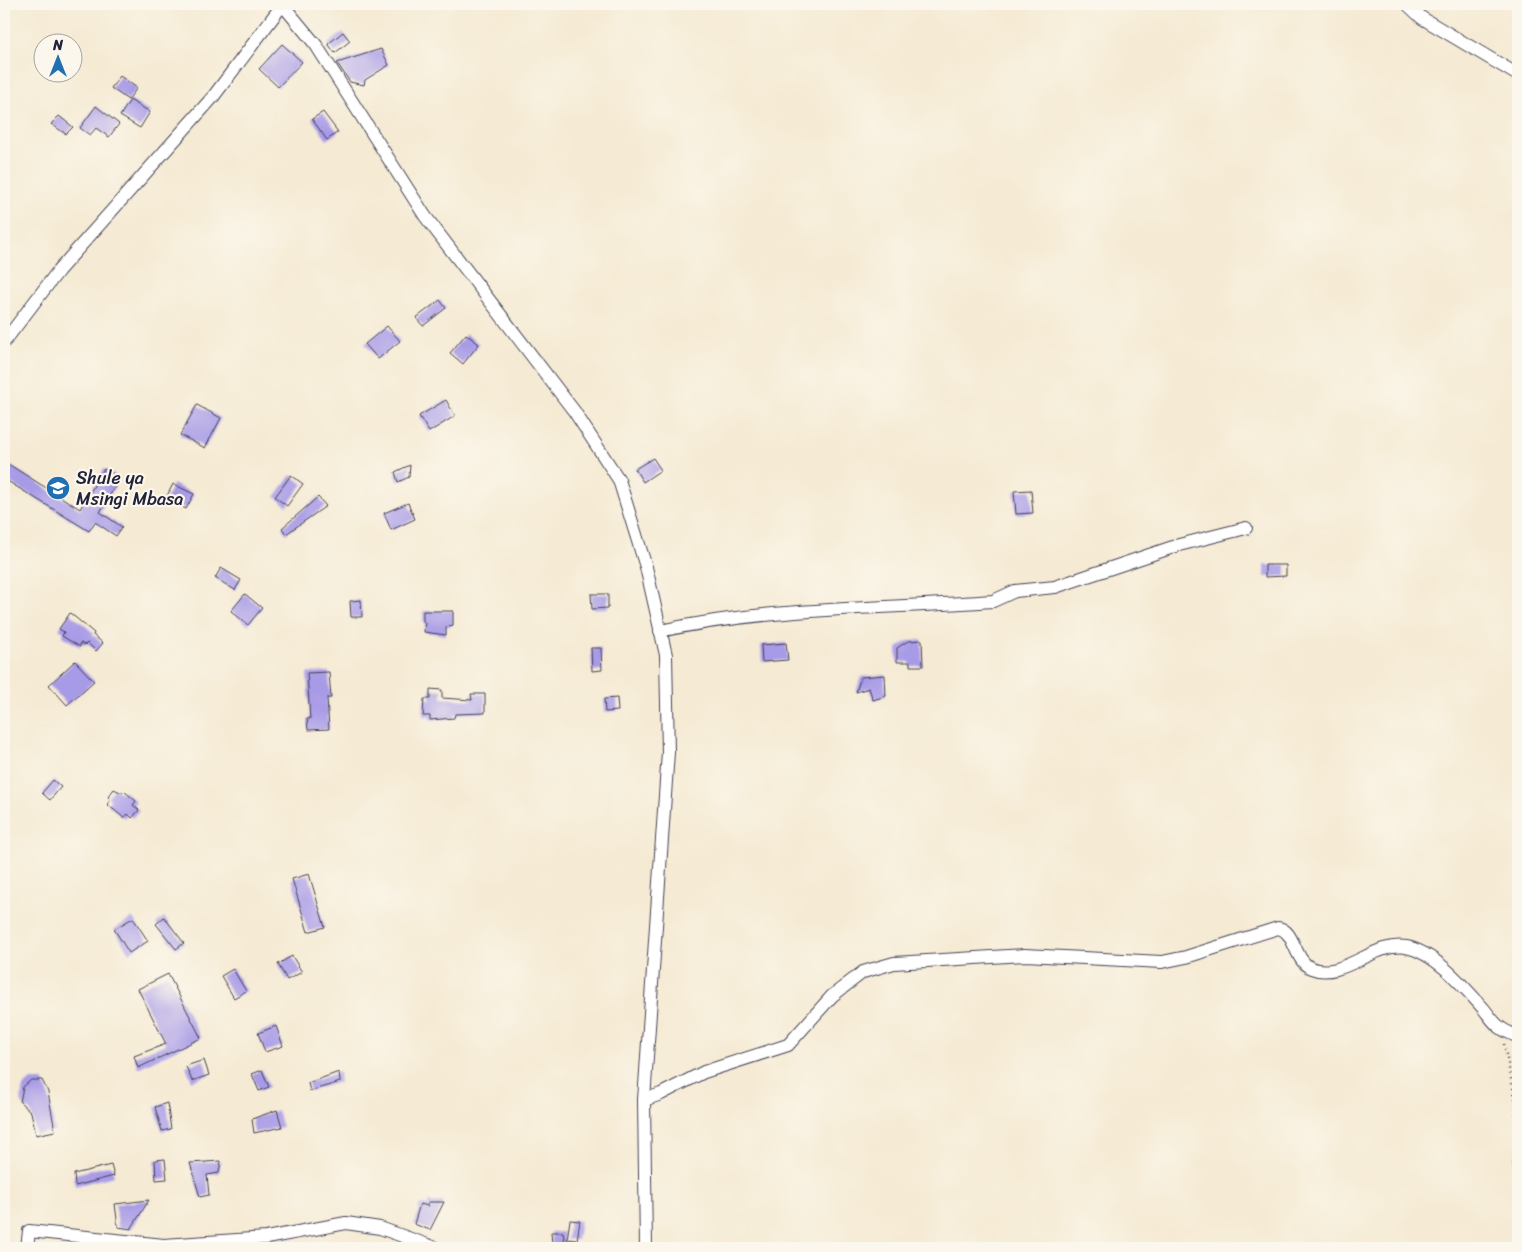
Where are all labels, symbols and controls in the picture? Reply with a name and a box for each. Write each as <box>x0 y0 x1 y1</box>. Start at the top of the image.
north arrow <box>32 32 82 82</box>
text: N <box>52 33 63 58</box>
place label: Shule ya Msingi Mbasa <box>76 462 183 515</box>
school or university icon: Shule ya Msingi Mbasa <box>45 475 71 501</box>

